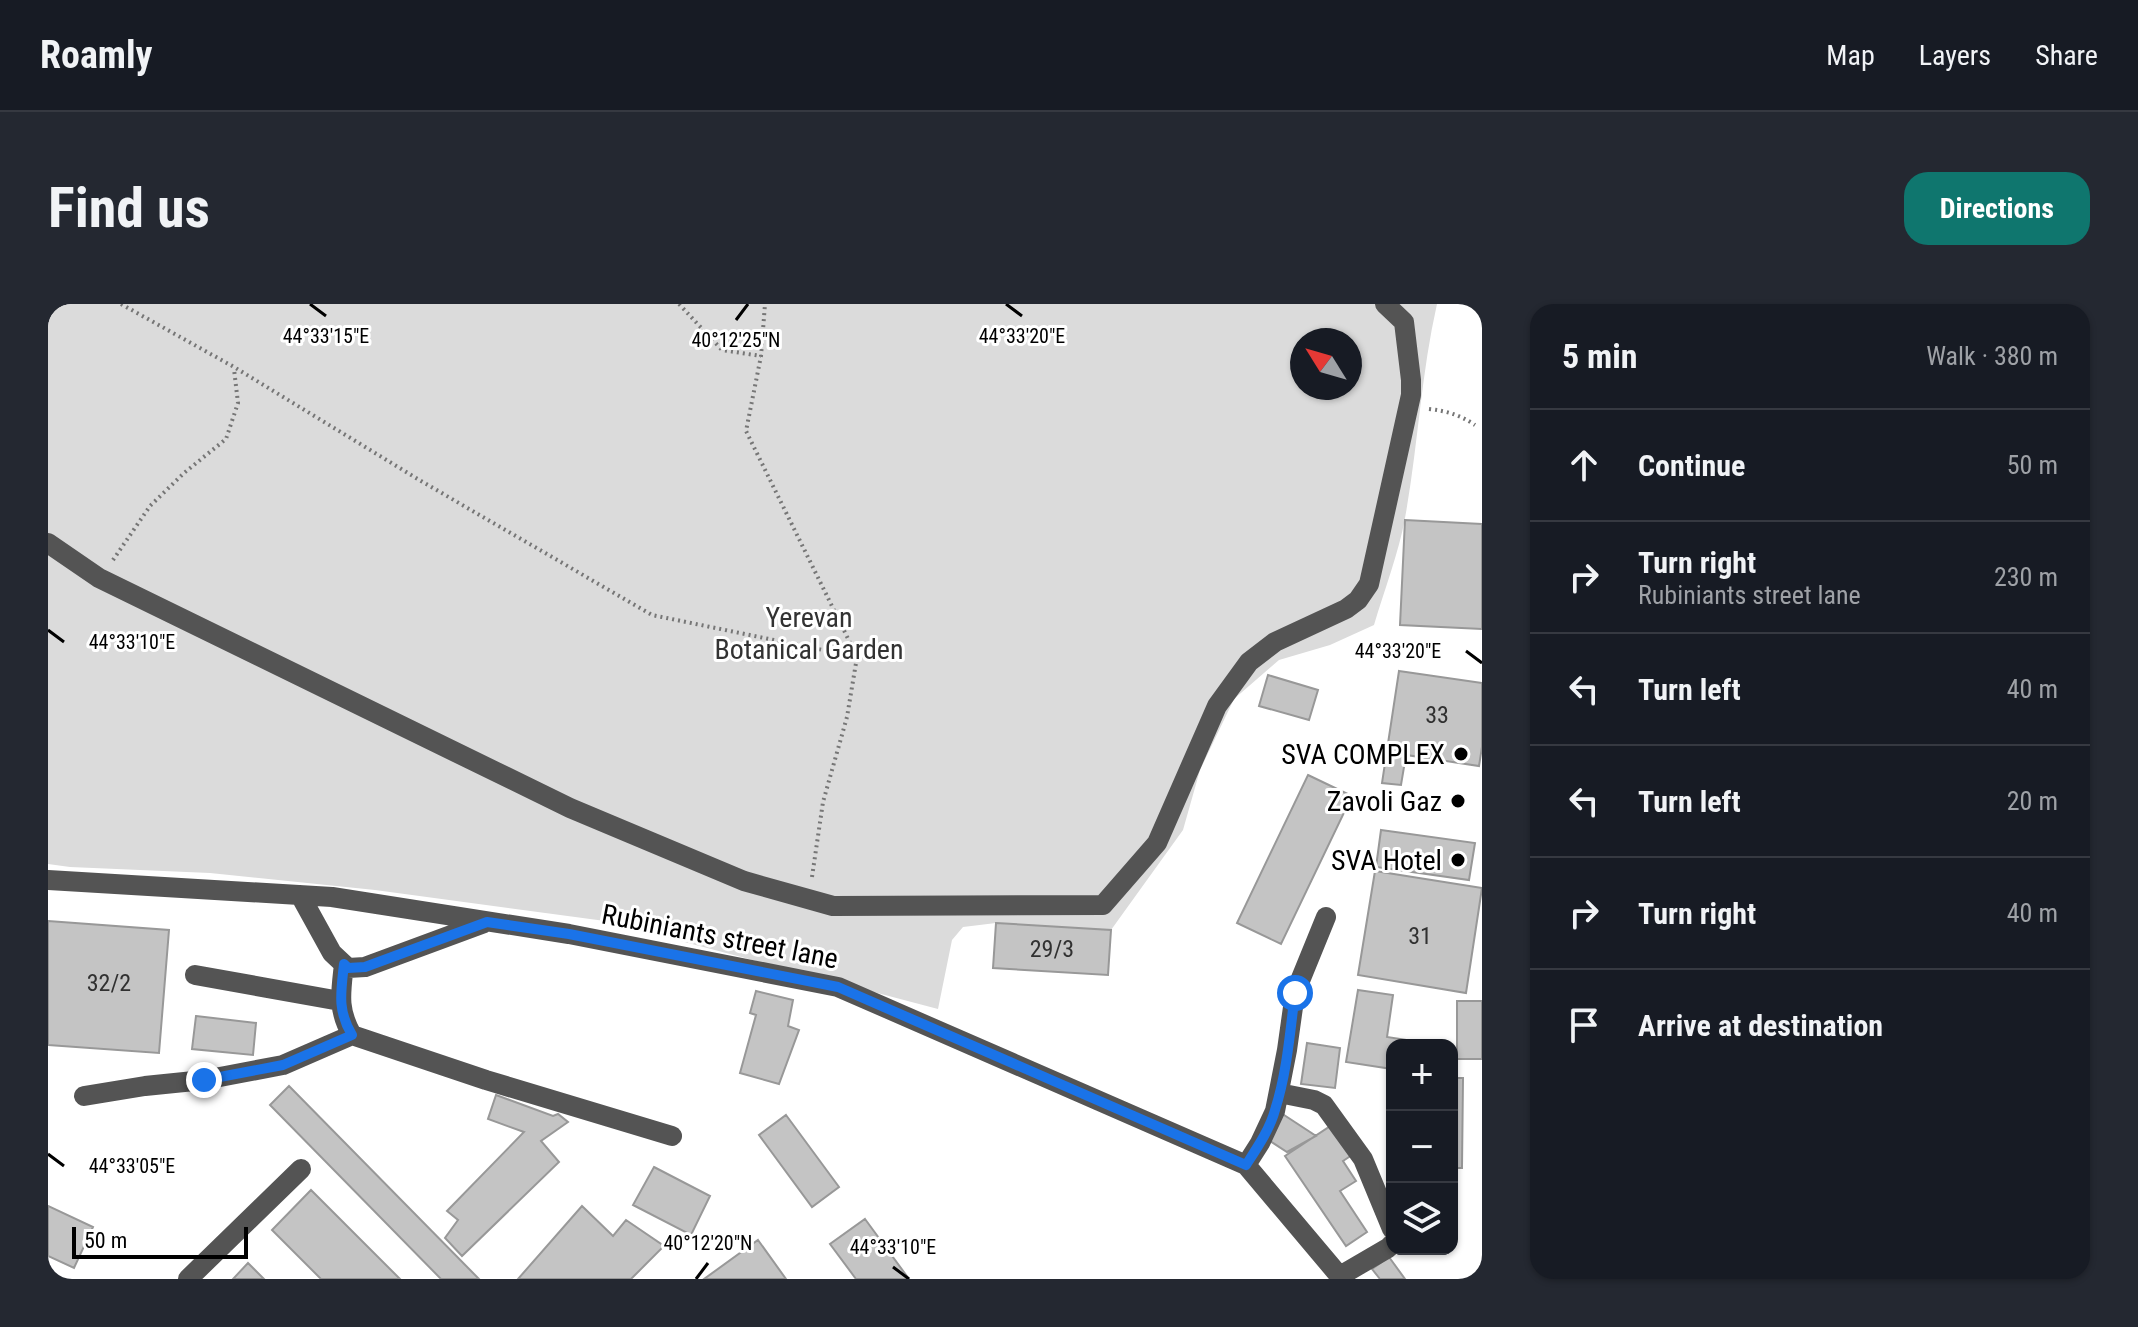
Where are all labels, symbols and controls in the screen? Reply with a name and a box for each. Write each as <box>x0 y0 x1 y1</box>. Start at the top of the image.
text: Roamly <box>40 33 153 77</box>
text: Map <box>1826 39 1875 72</box>
text: Layers <box>1919 39 1991 72</box>
text: Share <box>2035 39 2098 72</box>
button: Directions <box>1904 172 2090 245</box>
text: Find us <box>48 175 210 241</box>
text: 44°33'15"E <box>283 324 369 348</box>
text: 44°33'20"E <box>979 324 1065 348</box>
text: 40°12'25"N <box>691 328 781 352</box>
north arrow <box>1290 328 1362 400</box>
text: 5 min <box>1562 336 1638 376</box>
text: Walk · 380 m <box>1926 341 2058 371</box>
icon: ahead <box>1562 443 1606 487</box>
text: Continue <box>1638 448 1745 483</box>
text: 50 m <box>2007 450 2058 480</box>
text: Turn right <box>1638 545 1756 580</box>
icon: right <box>1562 555 1606 599</box>
text: 230 m <box>1994 562 2058 592</box>
text: Rubiniants street lane <box>1638 580 1861 610</box>
park label: Yerevan Botanical Garden <box>714 601 904 666</box>
text: 44°33'10"E <box>89 630 175 654</box>
text: 44°33'20"E <box>1355 639 1441 663</box>
icon: left <box>1562 667 1606 711</box>
text: Turn left <box>1638 672 1741 707</box>
text: 40 m <box>2007 674 2058 704</box>
house number: 33 <box>1425 701 1449 729</box>
place label: SVA COMPLEX <box>1281 738 1445 771</box>
marker: SVA COMPLEX <box>1452 745 1470 763</box>
icon: left <box>1562 779 1606 823</box>
text: Turn left <box>1638 784 1741 819</box>
place label: Zavoli Gaz <box>1327 785 1442 818</box>
text: 20 m <box>2007 786 2058 816</box>
marker: Zavoli Gaz <box>1449 792 1467 810</box>
place label: SVA Hotel <box>1331 844 1442 877</box>
marker: SVA Hotel <box>1449 851 1467 869</box>
icon: right <box>1562 891 1606 935</box>
text: Turn right <box>1638 896 1756 931</box>
street label: Rubiniants street lane <box>599 897 841 976</box>
text: 40 m <box>2007 898 2058 928</box>
house number: 31 <box>1408 922 1432 950</box>
house number: 29/3 <box>1030 935 1074 963</box>
house number: 32/2 <box>87 969 131 997</box>
route start <box>1277 975 1313 1011</box>
icon: arrive <box>1562 1003 1606 1047</box>
text: Arrive at destination <box>1638 1008 1883 1043</box>
map controls <box>1386 1039 1458 1255</box>
button: + <box>1386 1039 1458 1111</box>
route end <box>186 1062 222 1098</box>
button: − <box>1386 1111 1458 1183</box>
text: 44°33'05"E <box>89 1154 175 1178</box>
button: layers <box>1386 1183 1458 1255</box>
scale bar <box>72 1223 248 1259</box>
text: 50 m <box>84 1228 127 1253</box>
text: 40°12'20"N <box>663 1231 753 1255</box>
text: 44°33'10"E <box>850 1235 936 1259</box>

